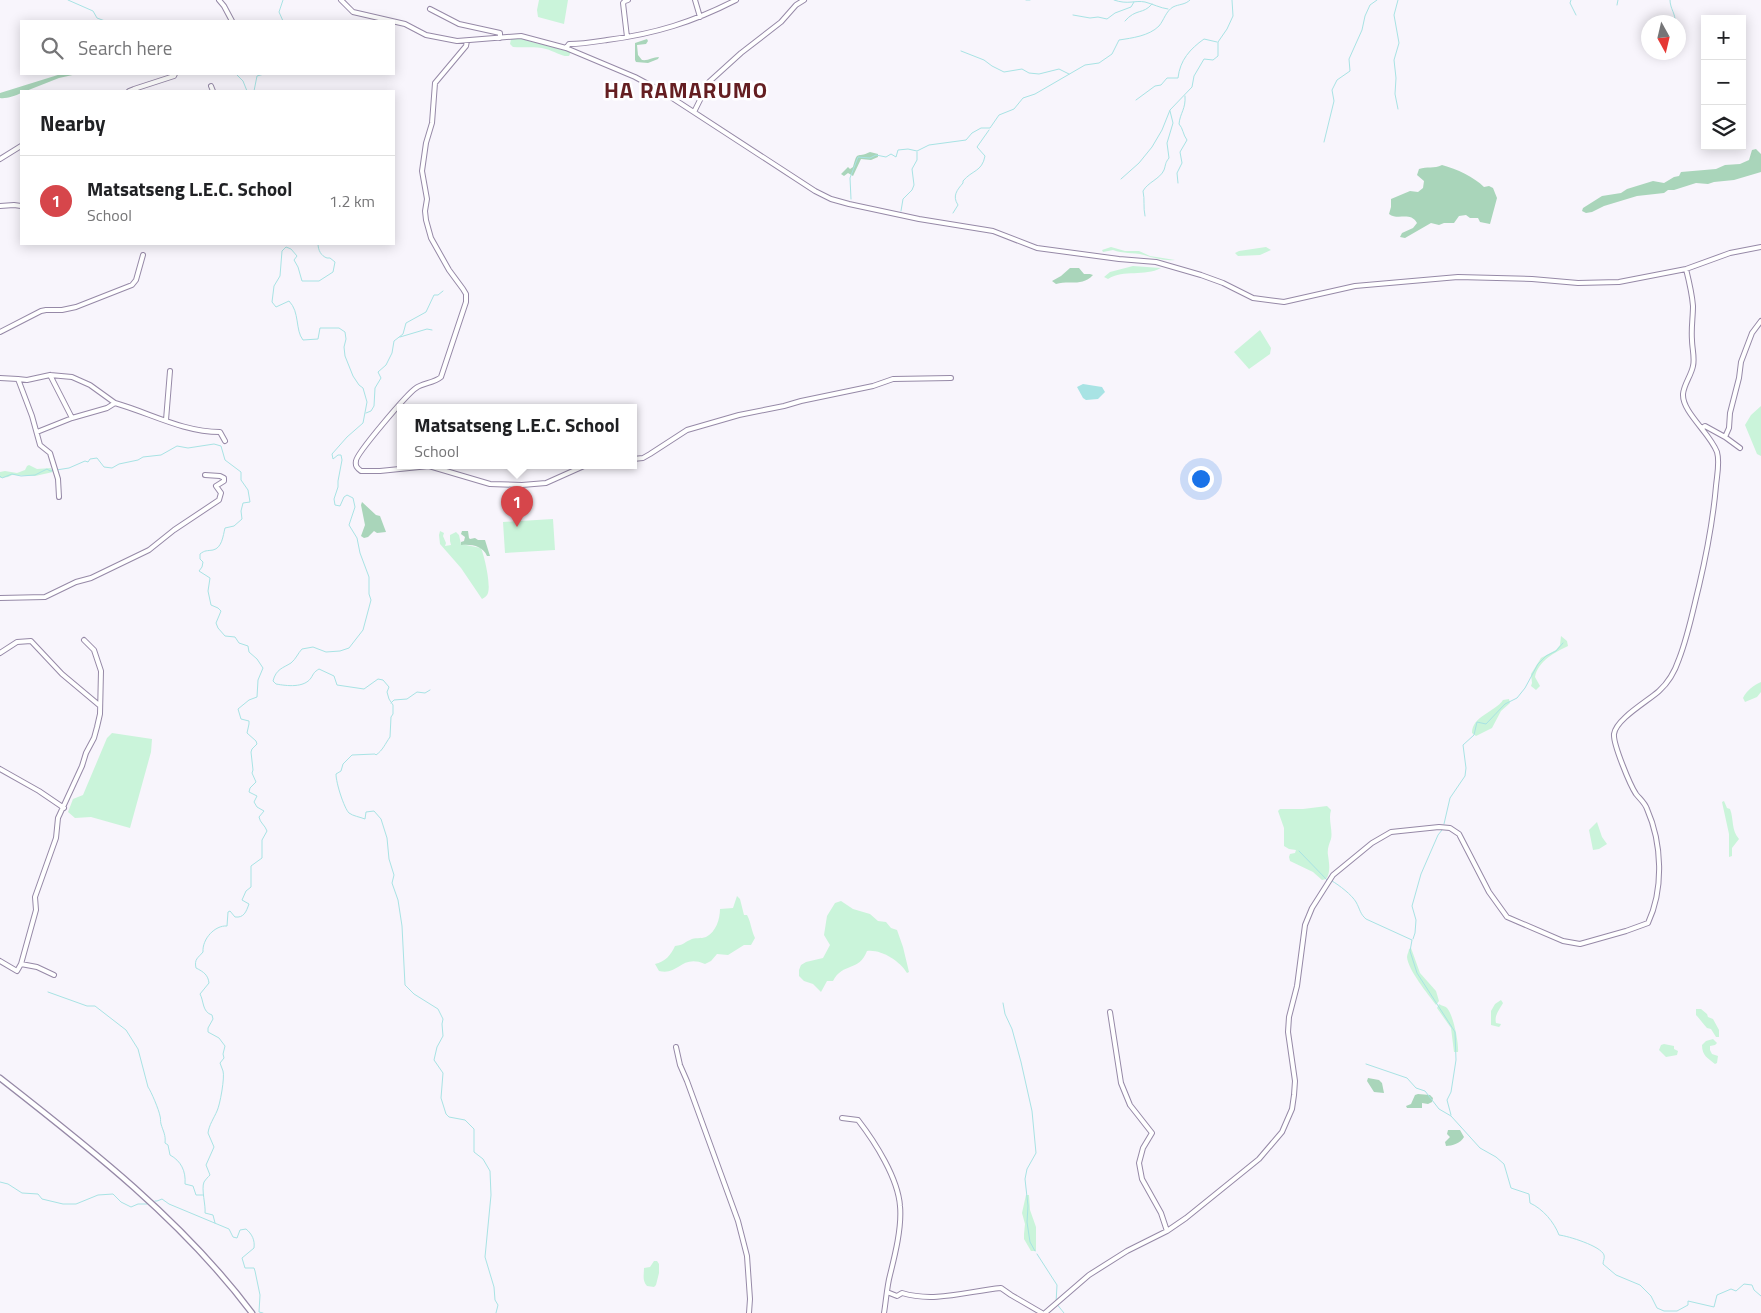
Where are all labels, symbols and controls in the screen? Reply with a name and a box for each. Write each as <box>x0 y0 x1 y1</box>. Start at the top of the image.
north arrow <box>1641 15 1686 60</box>
map controls <box>1701 15 1746 150</box>
button: + <box>1701 15 1746 60</box>
search box <box>20 20 395 75</box>
text: Search here <box>78 33 172 62</box>
icon: search <box>38 34 66 62</box>
button: − <box>1701 60 1746 105</box>
district label: HA RAMARUMO <box>604 73 768 107</box>
button: layers <box>1701 105 1746 150</box>
text: Nearby <box>40 107 105 139</box>
text: Matsatseng L.E.C. School <box>87 174 292 203</box>
text: 1 <box>52 189 60 213</box>
text: 1.2 km <box>329 189 375 213</box>
text: School <box>87 203 132 227</box>
popup <box>397 404 637 469</box>
text: Matsatseng L.E.C. School <box>414 410 620 439</box>
text: School <box>414 439 459 463</box>
your location <box>1188 466 1214 492</box>
pin: 1 <box>501 486 533 527</box>

